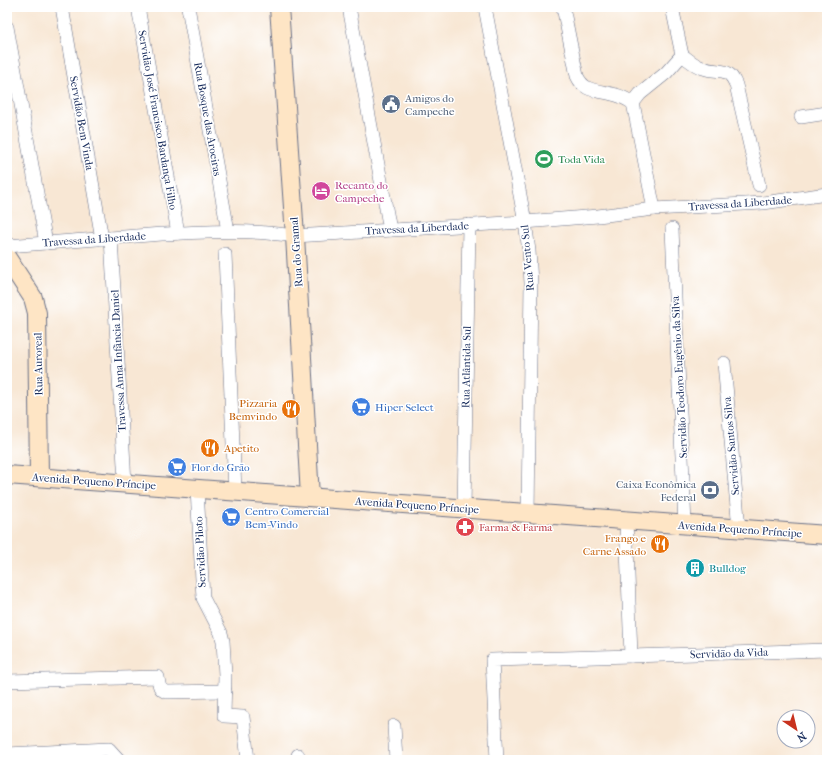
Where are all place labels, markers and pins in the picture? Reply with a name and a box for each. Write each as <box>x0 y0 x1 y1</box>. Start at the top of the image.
place label: Amigos do Campeche <box>404 92 455 118</box>
public building icon: Amigos do Campeche <box>380 93 402 115</box>
sports icon: Toda Vida <box>533 148 555 170</box>
place label: Toda Vida <box>558 153 606 166</box>
place label: Recanto do Campeche <box>335 179 388 205</box>
hotel icon: Recanto do Campeche <box>310 180 332 202</box>
supermarket icon: Hiper Select <box>350 396 372 418</box>
place label: Pizzaria Bemvindo <box>229 397 278 423</box>
restaurant icon: Pizzaria Bemvindo <box>280 398 302 420</box>
place label: Hiper Select <box>375 401 434 414</box>
restaurant icon: Apetito <box>199 437 221 459</box>
place label: Apetito <box>223 442 260 455</box>
supermarket icon: Flor do Grão <box>166 456 188 478</box>
place label: Flor do Grão <box>191 461 250 474</box>
place label: Caixa Econômica Federal <box>616 478 697 504</box>
bank icon: Caixa Econômica Federal <box>699 479 721 501</box>
place label: Centro Comercial Bem-Vindo <box>245 505 329 531</box>
supermarket icon: Centro Comercial Bem-Vindo <box>220 506 242 528</box>
pharmacy icon: Farma & Farma <box>454 516 476 538</box>
place label: Farma & Farma <box>479 521 553 534</box>
place label: Frango e Carne Assado <box>583 532 647 558</box>
restaurant icon: Frango e Carne Assado <box>649 533 671 555</box>
building icon: Bulldog <box>684 557 706 579</box>
place label: Bulldog <box>709 562 746 575</box>

